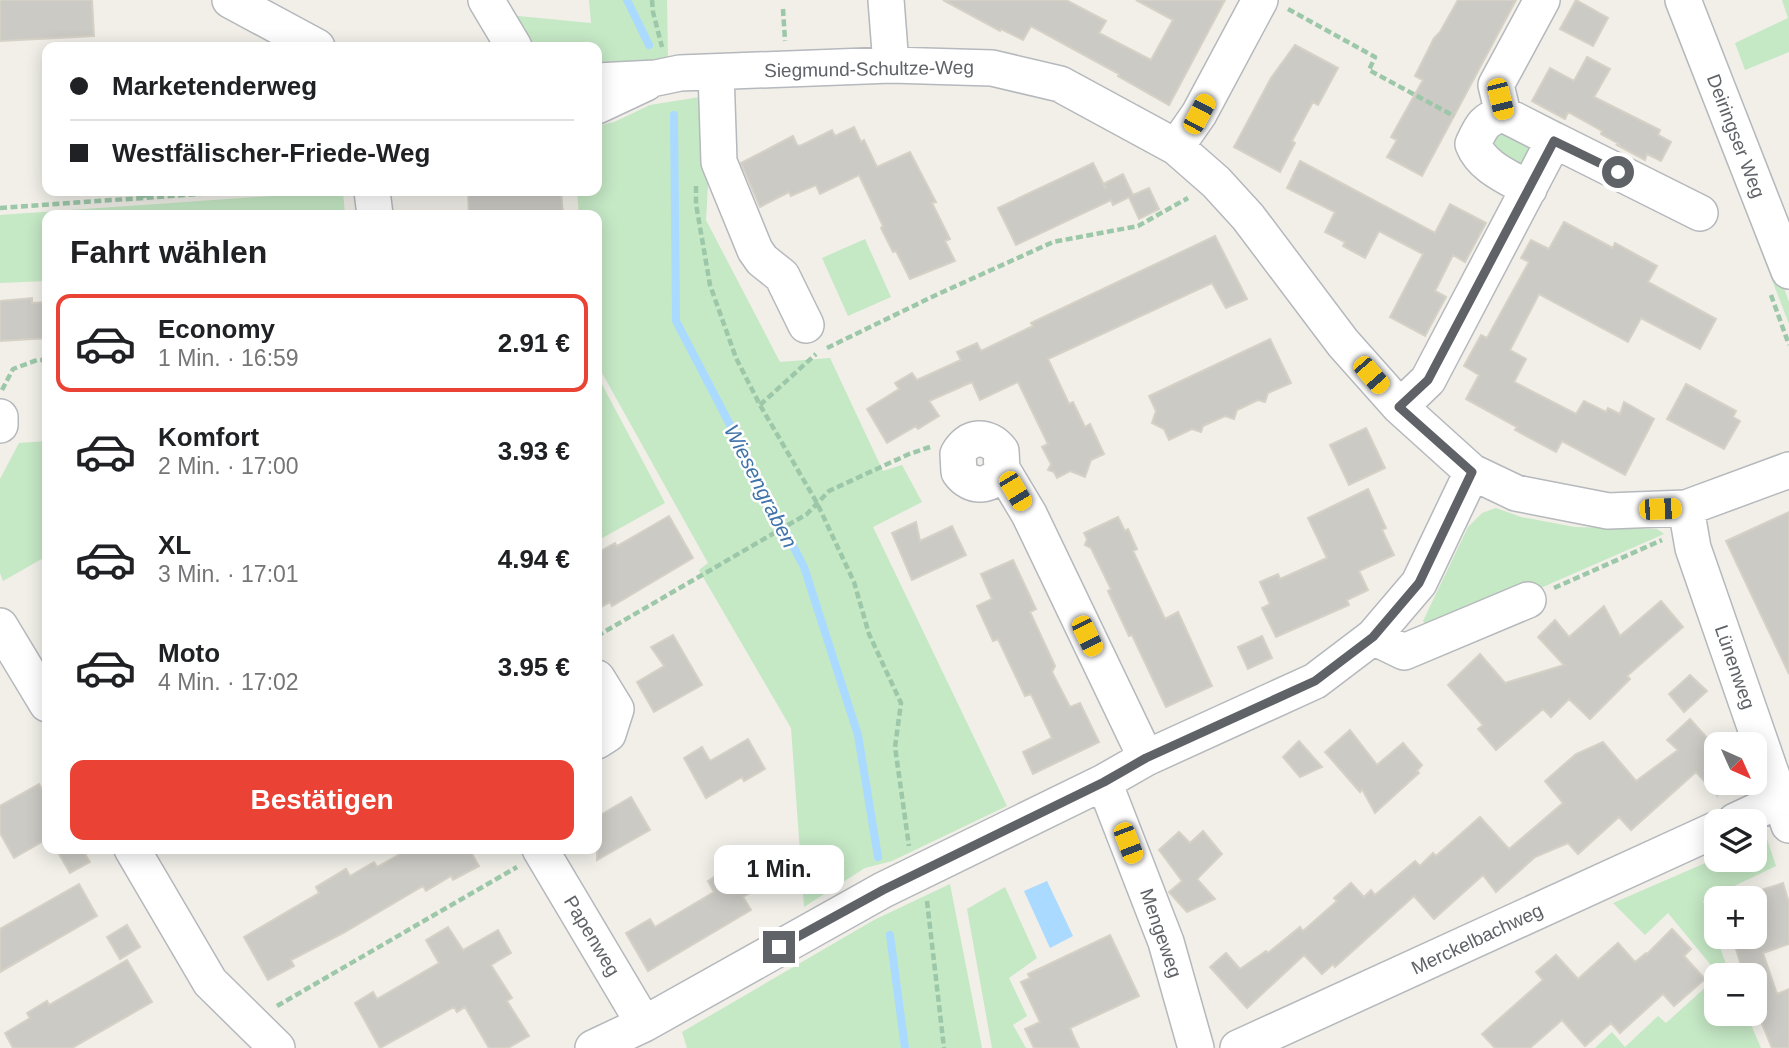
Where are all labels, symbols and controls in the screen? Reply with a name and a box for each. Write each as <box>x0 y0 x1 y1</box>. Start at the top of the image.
street label: Siegmund-Schultze-Weg <box>764 57 974 81</box>
text: Marketenderweg <box>112 71 317 101</box>
street label: Deiringser Weg <box>1703 71 1769 201</box>
car <box>1485 76 1516 122</box>
car <box>1180 91 1219 137</box>
text: Westfälischer-Friede-Weg <box>112 138 430 168</box>
route start <box>1602 156 1634 188</box>
text: Fahrt wählen <box>70 234 267 270</box>
icon: car <box>74 312 137 375</box>
text: Economy <box>158 314 275 344</box>
text: 2.91 € <box>498 328 570 358</box>
text: 1 Min. · 16:59 <box>158 345 299 371</box>
car <box>1350 352 1393 398</box>
icon: car <box>74 420 137 483</box>
water label: Wiesengraben <box>720 421 802 551</box>
text: Komfort <box>158 422 259 452</box>
text: 3.93 € <box>498 436 570 466</box>
text: 2 Min. · 17:00 <box>158 453 299 479</box>
car <box>996 468 1035 514</box>
car <box>1639 498 1682 520</box>
icon: car <box>74 528 137 591</box>
text: XL <box>158 530 191 560</box>
text: 4.94 € <box>498 544 570 574</box>
text: 3 Min. · 17:01 <box>158 561 299 587</box>
car <box>1069 613 1106 659</box>
street label: Lünenweg <box>1711 622 1759 712</box>
icon: car <box>74 636 137 699</box>
text: Moto <box>158 638 220 668</box>
text: 3.95 € <box>498 652 570 682</box>
text: 4 Min. · 17:02 <box>158 669 299 695</box>
north arrow <box>1704 732 1768 794</box>
map controls <box>1704 732 1767 1026</box>
button: Bestätigen <box>70 760 574 840</box>
button: layers <box>1704 809 1767 872</box>
car <box>1111 820 1146 866</box>
callout: 1 Min. <box>714 846 844 894</box>
text: 1 Min. <box>746 856 812 882</box>
street label: Mengeweg <box>1136 886 1186 980</box>
button: + <box>1704 886 1767 949</box>
street label: Papenweg <box>560 892 624 980</box>
street label: Merckelbachweg <box>1408 899 1546 979</box>
route end <box>763 931 795 963</box>
button: − <box>1704 963 1767 1026</box>

